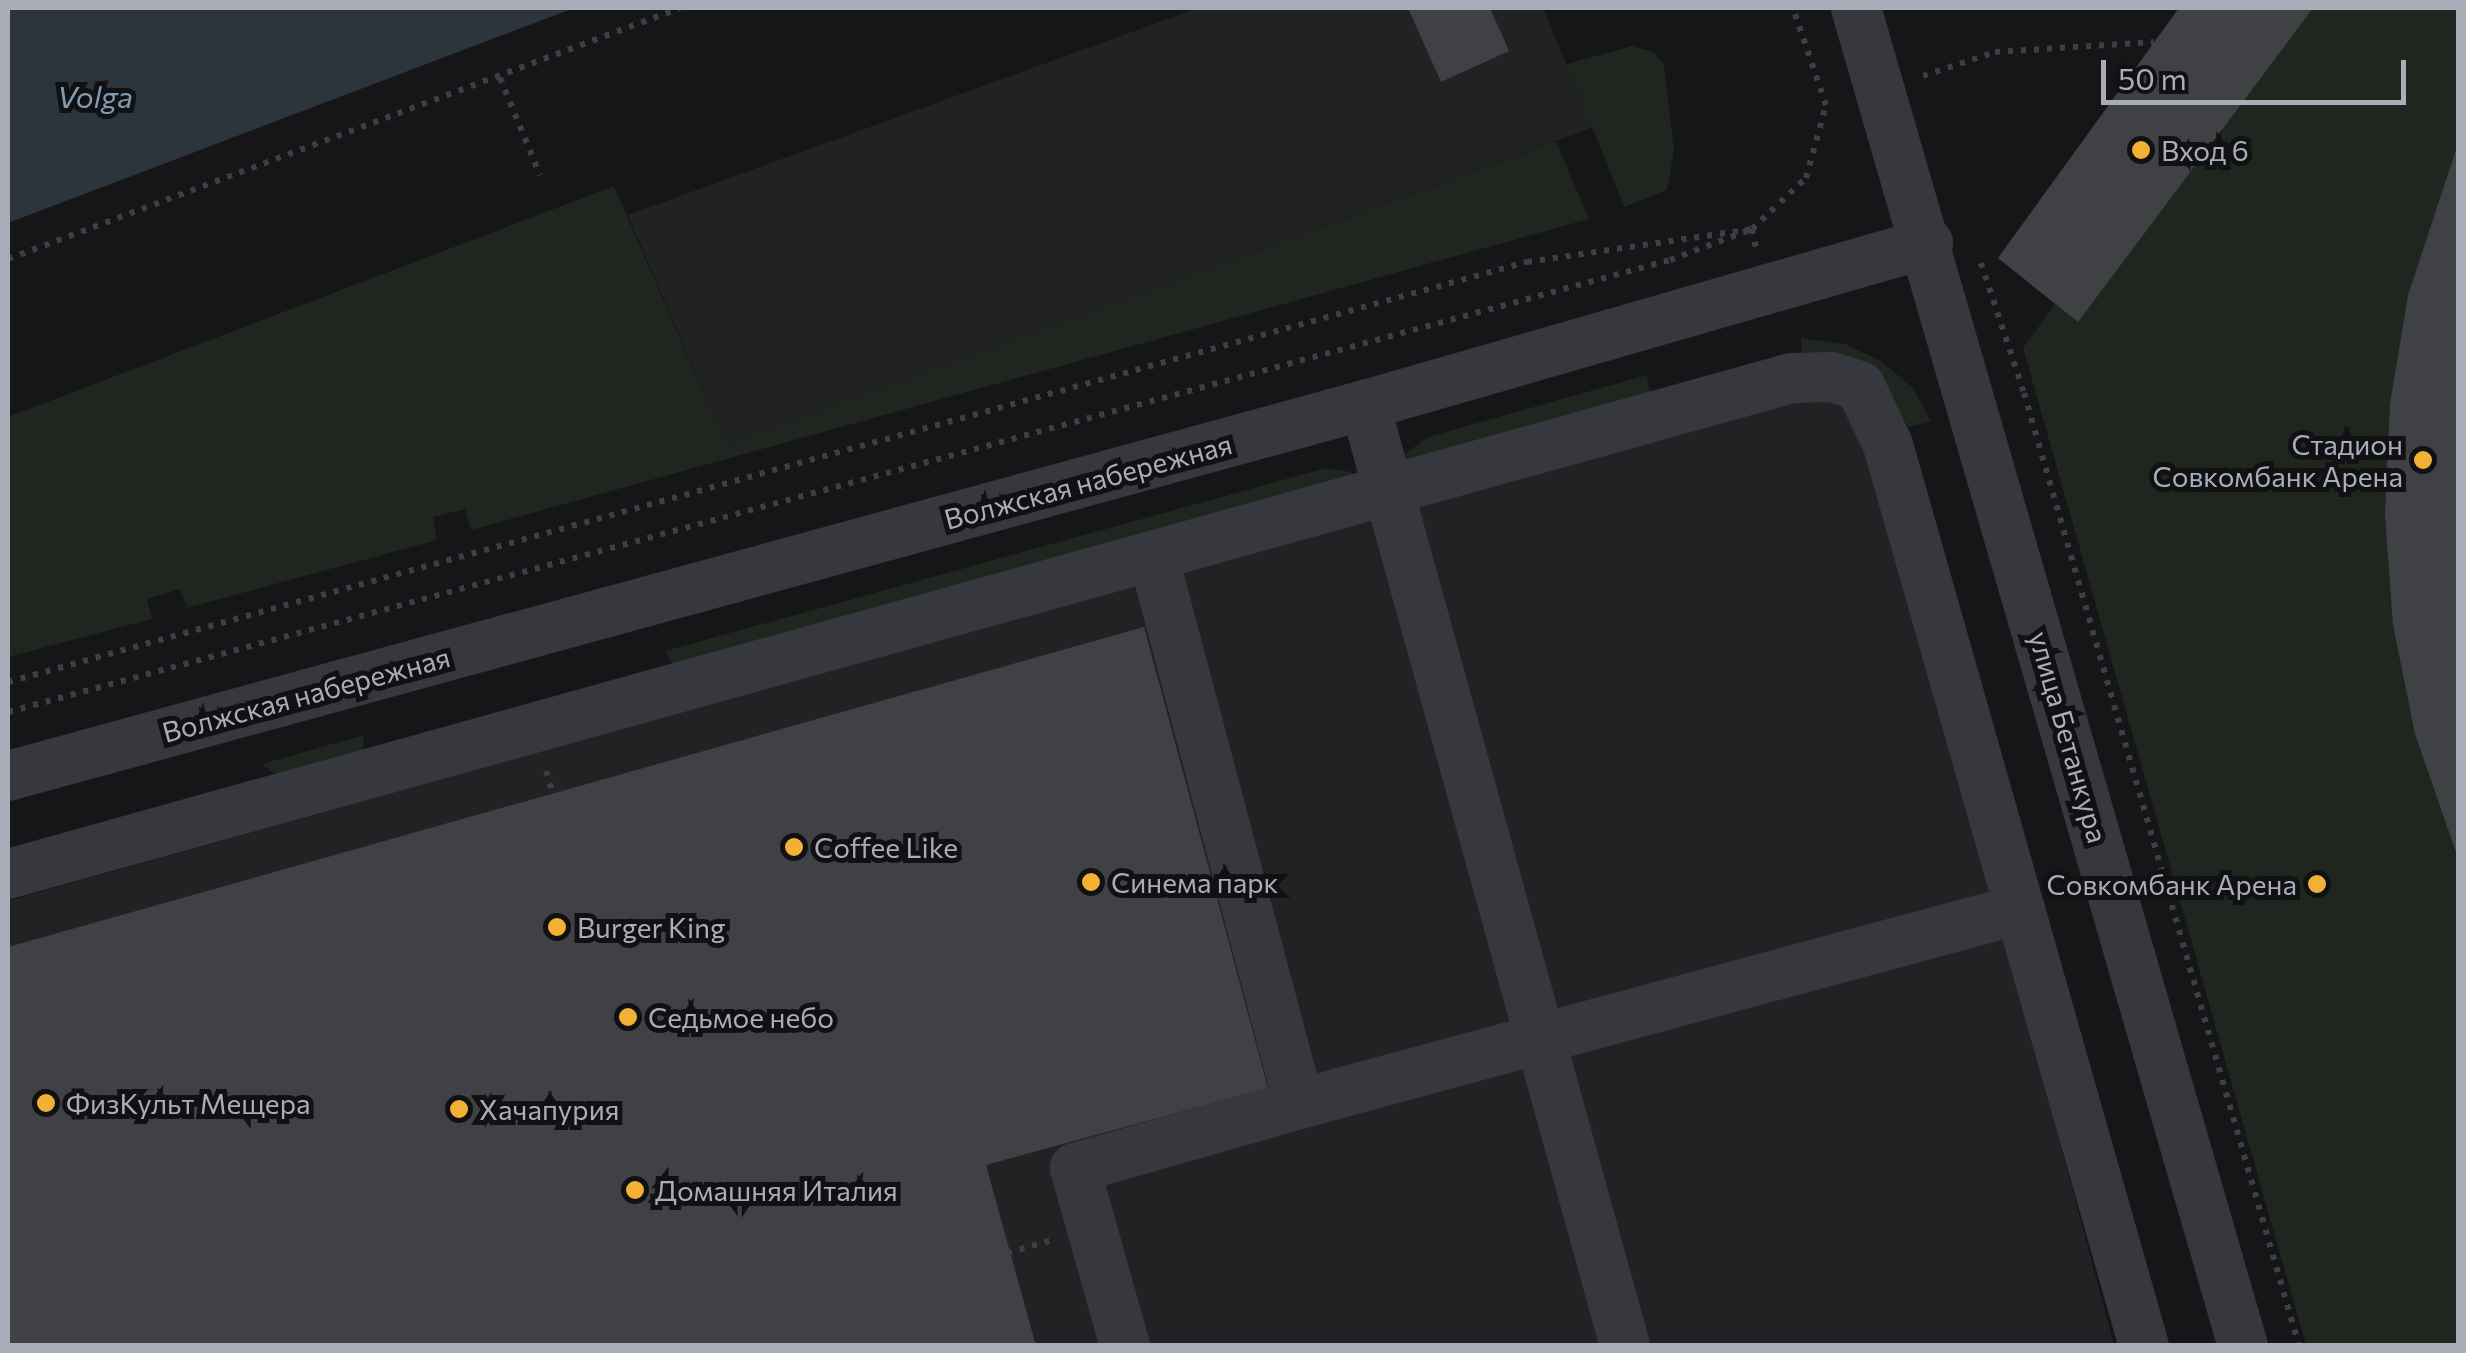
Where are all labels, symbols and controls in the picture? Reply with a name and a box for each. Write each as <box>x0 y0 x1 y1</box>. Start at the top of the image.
scale bar <box>2106 40 2411 102</box>
text: 50 m <box>2118 59 2187 96</box>
water label: Volga <box>57 78 133 114</box>
place label: Вход 6 <box>2161 133 2249 167</box>
marker: Вход 6 <box>2130 139 2152 161</box>
street label: Волжская набережная <box>940 426 1236 536</box>
place label: Стадион Совкомбанк Арена <box>2153 427 2403 493</box>
marker: Стадион Совкомбанк Арена <box>2412 449 2434 471</box>
street label: улица Бетанкура <box>2023 627 2115 847</box>
street label: Волжская набережная <box>158 639 454 749</box>
place label: Coffee Like <box>814 830 958 864</box>
marker: Coffee Like <box>783 836 805 858</box>
place label: Синема парк <box>1111 865 1279 899</box>
place label: Совкомбанк Арена <box>2047 867 2297 901</box>
marker: Синема парк <box>1080 871 1102 893</box>
marker: Совкомбанк Арена <box>2306 873 2328 895</box>
place label: Burger King <box>577 910 725 944</box>
marker: Burger King <box>546 916 568 938</box>
place label: Седьмое небо <box>648 1000 834 1034</box>
marker: Седьмое небо <box>617 1006 639 1028</box>
place label: ФизКульт Мещера <box>66 1086 311 1120</box>
marker: ФизКульт Мещера <box>35 1092 57 1114</box>
place label: Хачапурия <box>479 1092 619 1126</box>
marker: Хачапурия <box>448 1098 470 1120</box>
place label: Домашняя Италия <box>655 1173 898 1207</box>
marker: Домашняя Италия <box>624 1179 646 1201</box>

